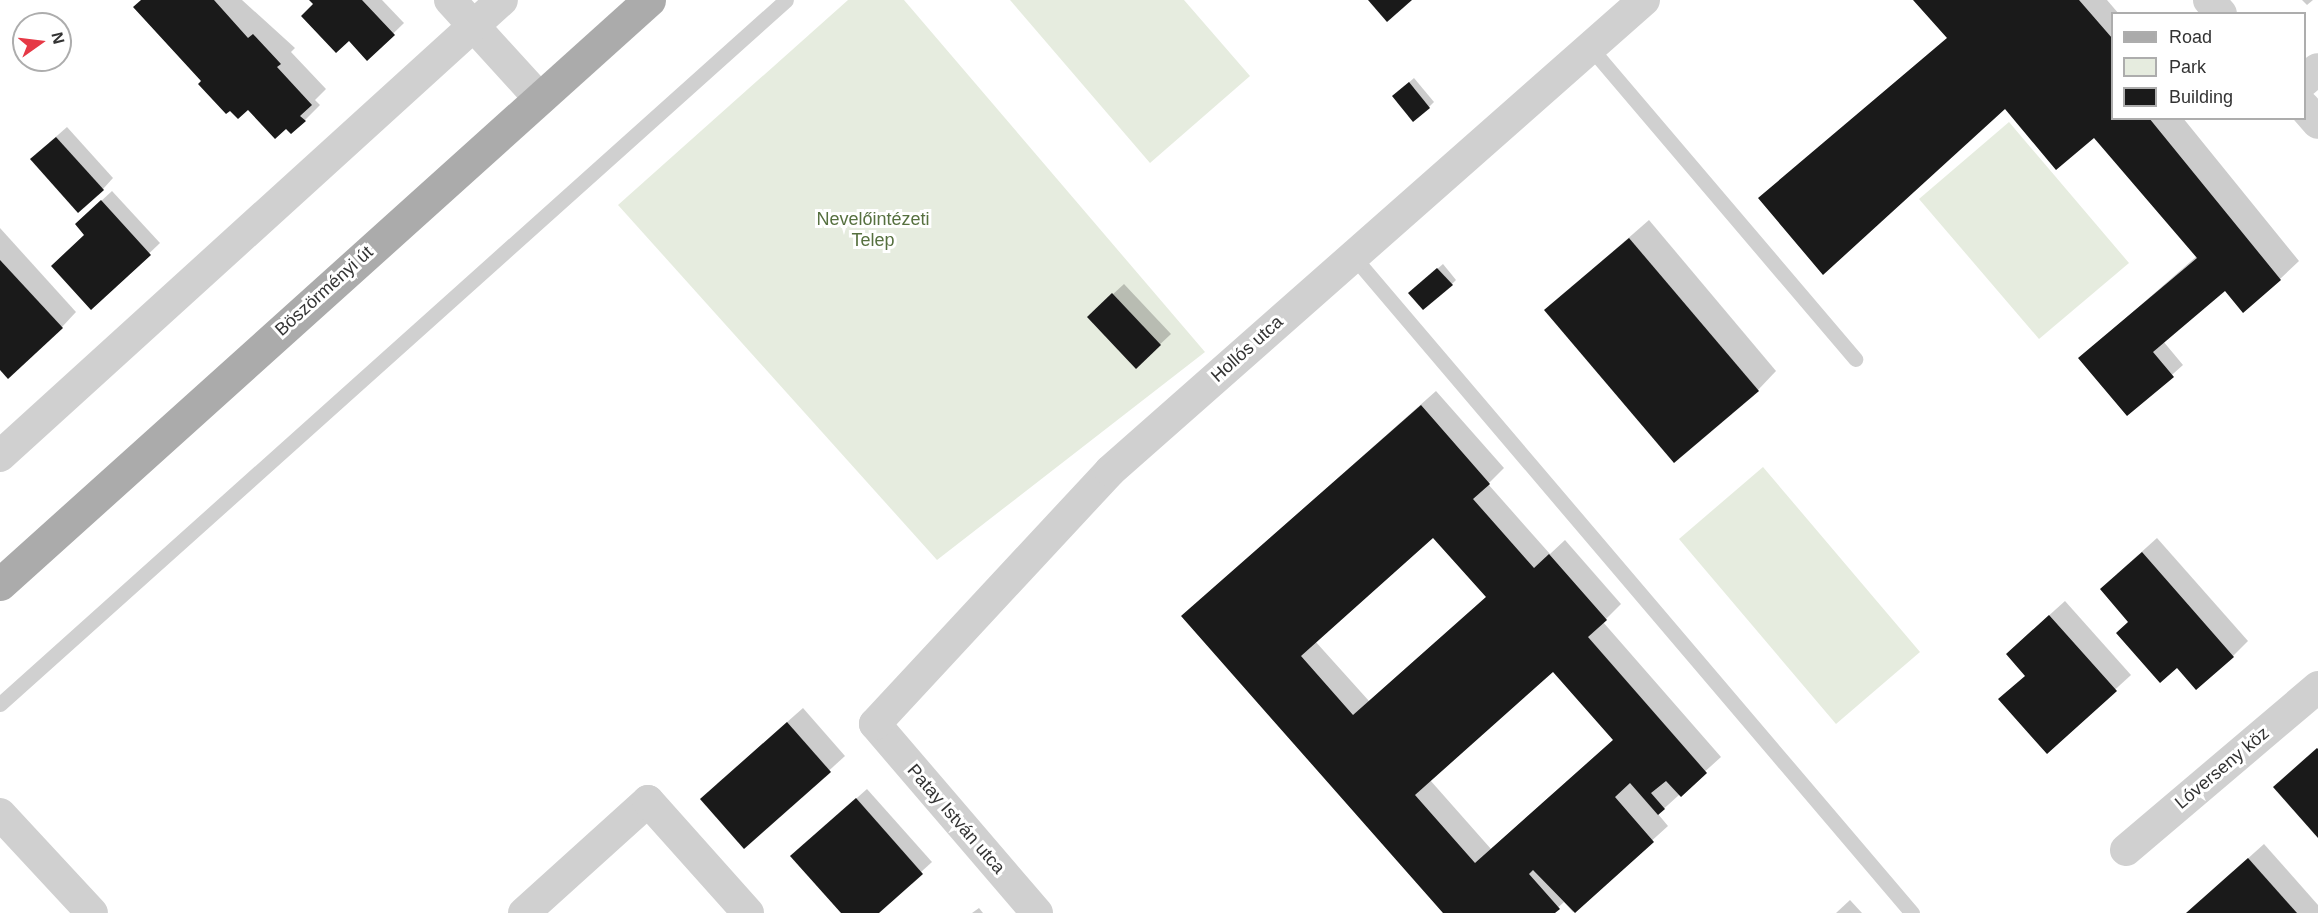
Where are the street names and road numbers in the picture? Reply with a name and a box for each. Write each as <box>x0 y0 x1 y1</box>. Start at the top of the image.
street label: Böszörményi út <box>271 241 377 341</box>
street label: Hollós utca <box>1207 311 1287 387</box>
street label: Lóverseny köz <box>2171 722 2273 814</box>
street label: Patay István utca <box>903 760 1009 878</box>

